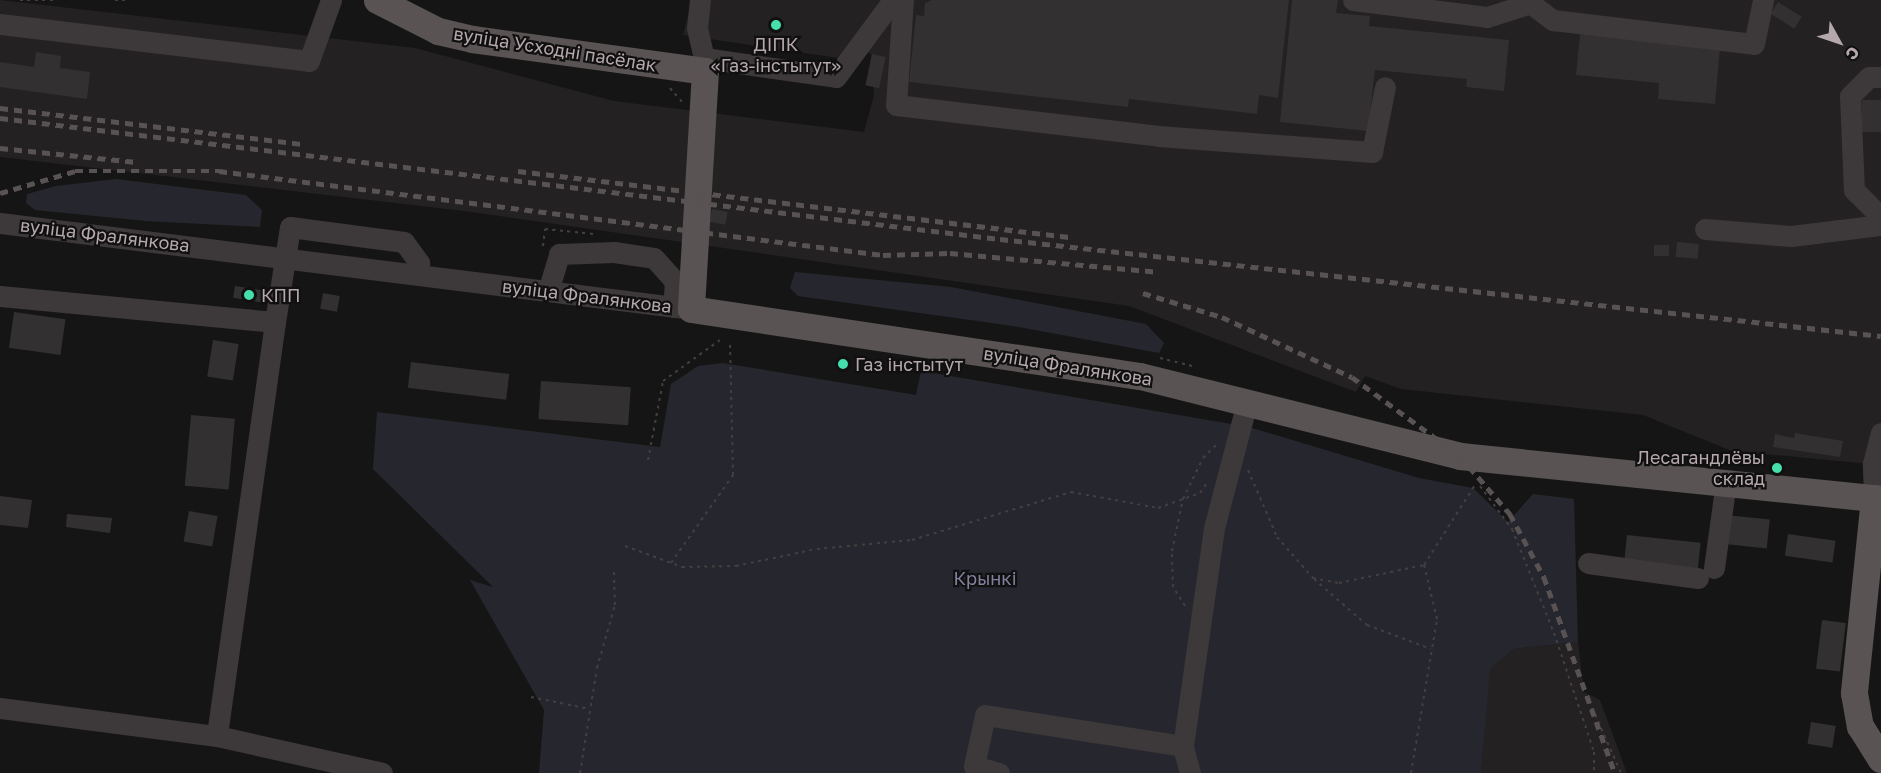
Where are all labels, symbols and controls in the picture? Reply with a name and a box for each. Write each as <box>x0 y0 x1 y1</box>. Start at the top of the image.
north arrow <box>1809 12 1869 72</box>
marker: ДІПК «Газ-інстытут» <box>769 18 783 32</box>
street label: вуліца Усходні пасёлак <box>452 22 658 76</box>
place label: ДІПК «Газ-інстытут» <box>711 34 841 76</box>
text: С <box>1841 43 1864 64</box>
street label: вуліца Фралянкова <box>19 214 191 256</box>
street label: вуліца Фралянкова <box>501 275 673 317</box>
place label: КПП <box>261 284 301 306</box>
marker: КПП <box>242 288 256 302</box>
street label: вуліца Фралянкова <box>982 342 1154 390</box>
place label: Газ інстытут <box>855 353 963 375</box>
marker: Газ інстытут <box>836 357 850 371</box>
place label: Лесагандлёвы склад <box>1637 447 1765 490</box>
marker: Лесагандлёвы склад <box>1770 461 1784 475</box>
park label: Крынкі <box>954 567 1016 589</box>

